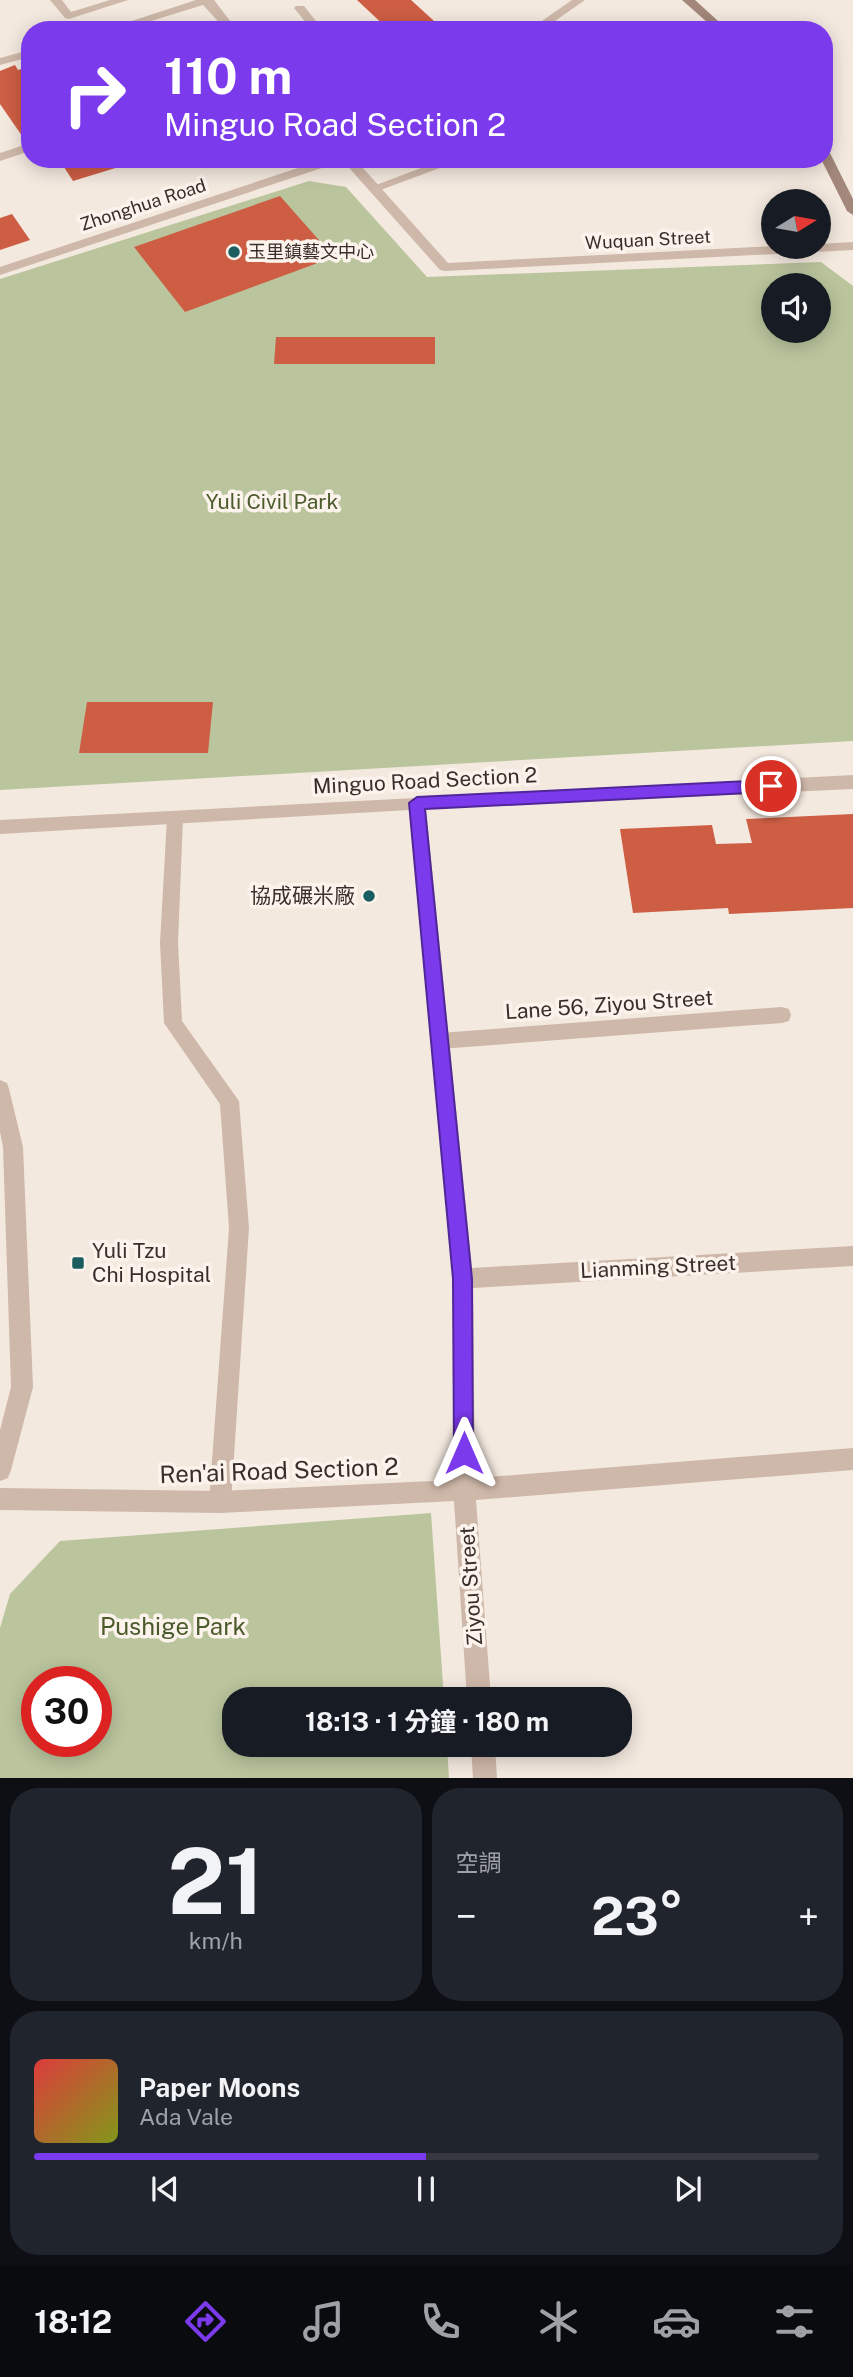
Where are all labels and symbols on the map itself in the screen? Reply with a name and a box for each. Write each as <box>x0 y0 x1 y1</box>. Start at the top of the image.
street label: Zhonghua Road <box>77 174 208 235</box>
north arrow <box>761 189 831 259</box>
street label: Wuquan Street <box>584 226 711 253</box>
place label: 玉里鎮藝文中心 <box>248 241 374 262</box>
marker: 玉里鎮藝文中心 <box>226 244 242 260</box>
park label: Yuli Civil Park <box>206 489 338 514</box>
pin <box>741 756 801 816</box>
street label: Minguo Road Section 2 <box>312 762 538 799</box>
place label: 協成碾米廠 <box>250 883 355 908</box>
marker: 協成碾米廠 <box>361 888 377 904</box>
street label: Lane 56, Ziyou Street <box>504 985 714 1024</box>
place label: Yuli Tzu Chi Hospital <box>92 1238 211 1287</box>
street label: Lianming Street <box>579 1250 737 1283</box>
marker: Yuli Tzu Chi Hospital <box>70 1255 86 1271</box>
position arrow <box>427 1416 501 1490</box>
street label: Ren'ai Road Section 2 <box>159 1452 399 1488</box>
street label: Ziyou Street <box>454 1525 487 1647</box>
park label: Pushige Park <box>100 1612 246 1640</box>
speed limit sign: 30 <box>21 1666 112 1757</box>

